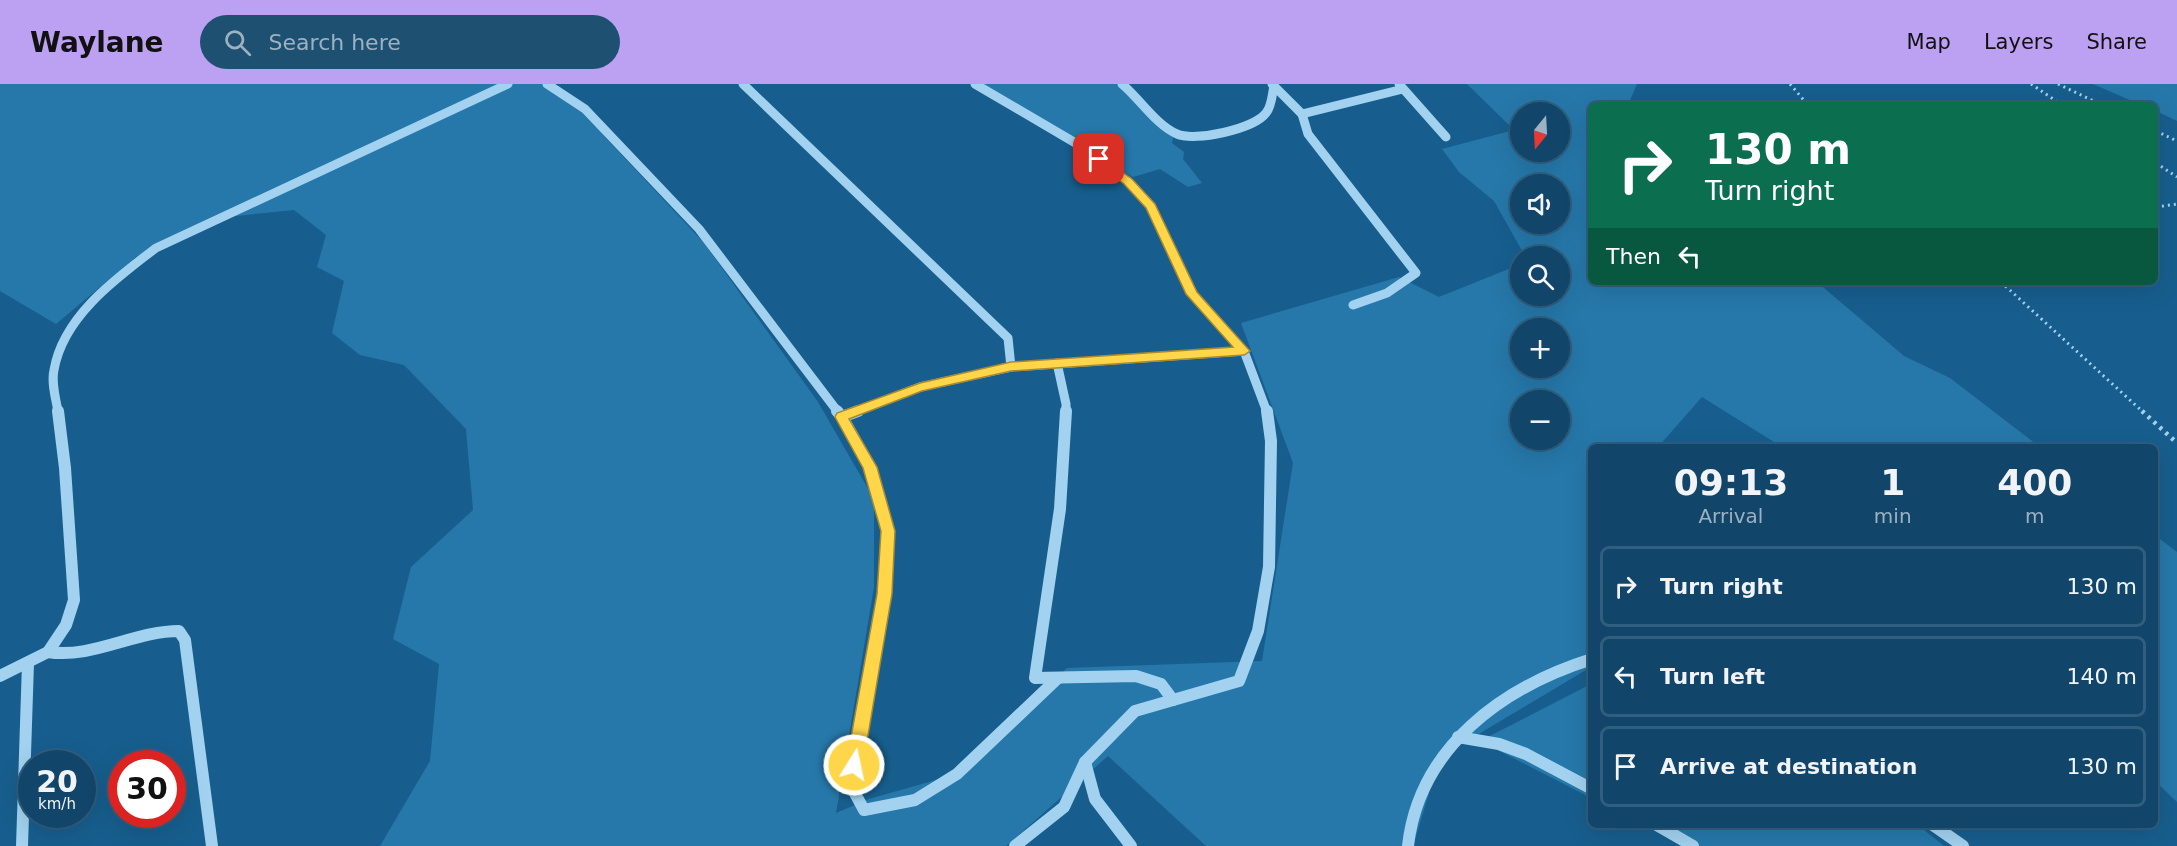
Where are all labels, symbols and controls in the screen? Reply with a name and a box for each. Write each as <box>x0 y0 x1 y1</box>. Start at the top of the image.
search box <box>200 15 620 69</box>
text: Waylane <box>30 26 164 59</box>
icon: search <box>221 26 254 59</box>
text: Search here <box>269 30 401 55</box>
text: Map <box>1907 30 1951 54</box>
text: Layers <box>1984 30 2053 54</box>
text: Share <box>2086 30 2147 54</box>
north arrow <box>1510 102 1570 162</box>
map controls <box>1510 102 1570 450</box>
text: 130 m <box>1705 125 1851 174</box>
icon: right <box>1606 126 1684 204</box>
pin <box>1073 133 1124 184</box>
icon: arrive <box>1082 142 1115 175</box>
button: sound <box>1510 174 1570 234</box>
text: Turn right <box>1705 175 1834 206</box>
icon: left <box>1673 240 1706 273</box>
text: Then <box>1606 244 1661 269</box>
button: search <box>1510 246 1570 306</box>
button: + <box>1510 318 1570 378</box>
button: − <box>1510 390 1570 450</box>
text: 09:13 <box>1674 462 1788 503</box>
text: 1 <box>1880 462 1905 503</box>
text: 400 <box>1997 462 2072 503</box>
text: Arrival <box>1698 504 1763 528</box>
text: min <box>1874 504 1912 528</box>
text: m <box>2025 504 2045 528</box>
icon: right <box>1609 570 1642 603</box>
text: Turn right <box>1660 574 1783 599</box>
text: 130 m <box>2067 574 2137 599</box>
icon: left <box>1609 660 1642 693</box>
text: Turn left <box>1660 664 1765 689</box>
text: 140 m <box>2067 664 2137 689</box>
position arrow <box>822 733 886 797</box>
speed limit sign: 30 <box>108 750 186 828</box>
icon: arrive <box>1609 750 1642 783</box>
text: Arrive at destination <box>1660 754 1917 779</box>
text: 130 m <box>2067 754 2137 779</box>
text: 20 <box>36 764 78 799</box>
text: km/h <box>38 795 76 813</box>

